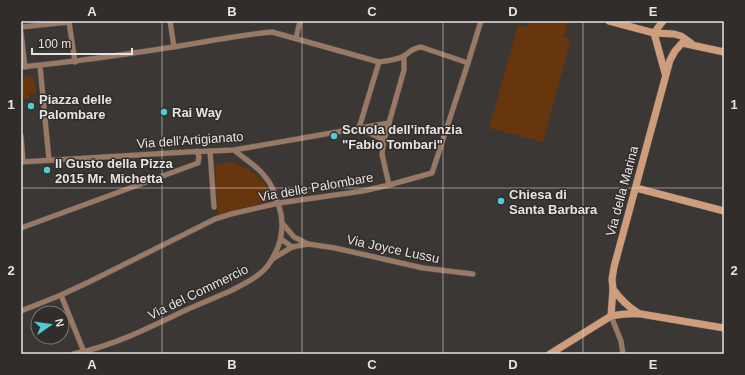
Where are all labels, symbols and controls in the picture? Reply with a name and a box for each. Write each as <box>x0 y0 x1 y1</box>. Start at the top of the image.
text: A <box>87 4 97 19</box>
text: B <box>227 4 237 19</box>
text: C <box>367 4 377 19</box>
text: D <box>508 4 518 19</box>
text: E <box>649 4 658 19</box>
scale bar <box>32 30 132 56</box>
text: 100 m <box>38 37 71 51</box>
place label: Piazza delle Palombare <box>39 92 112 122</box>
text: 1 <box>7 97 15 112</box>
text: 1 <box>730 97 738 112</box>
marker: Piazza delle Palombare <box>26 101 36 111</box>
place label: Rai Way <box>172 105 223 120</box>
marker: Rai Way <box>159 107 169 117</box>
place label: Scuola dell'infanzia "Fabio Tombari" <box>342 122 463 152</box>
street label: Via dell'Artigianato <box>136 129 244 151</box>
marker: Scuola dell'infanzia "Fabio Tombari" <box>329 131 339 141</box>
street label: Via della Marina <box>603 143 641 238</box>
place label: Il Gusto della Pizza 2015 Mr. Michetta <box>55 156 174 186</box>
marker: Il Gusto della Pizza 2015 Mr. Michetta <box>42 165 52 175</box>
street label: Via delle Palombare <box>258 170 374 204</box>
place label: Chiesa di Santa Barbara <box>509 187 598 217</box>
marker: Chiesa di Santa Barbara <box>496 196 506 206</box>
street label: Via Joyce Lussu <box>345 232 441 266</box>
street label: Via del Commercio <box>145 261 251 323</box>
text: 2 <box>7 263 15 278</box>
text: 2 <box>730 263 738 278</box>
north arrow <box>30 305 70 345</box>
text: N <box>53 318 66 328</box>
text: A <box>87 357 97 372</box>
text: B <box>227 357 237 372</box>
text: C <box>367 357 377 372</box>
text: D <box>508 357 518 372</box>
text: E <box>649 357 658 372</box>

